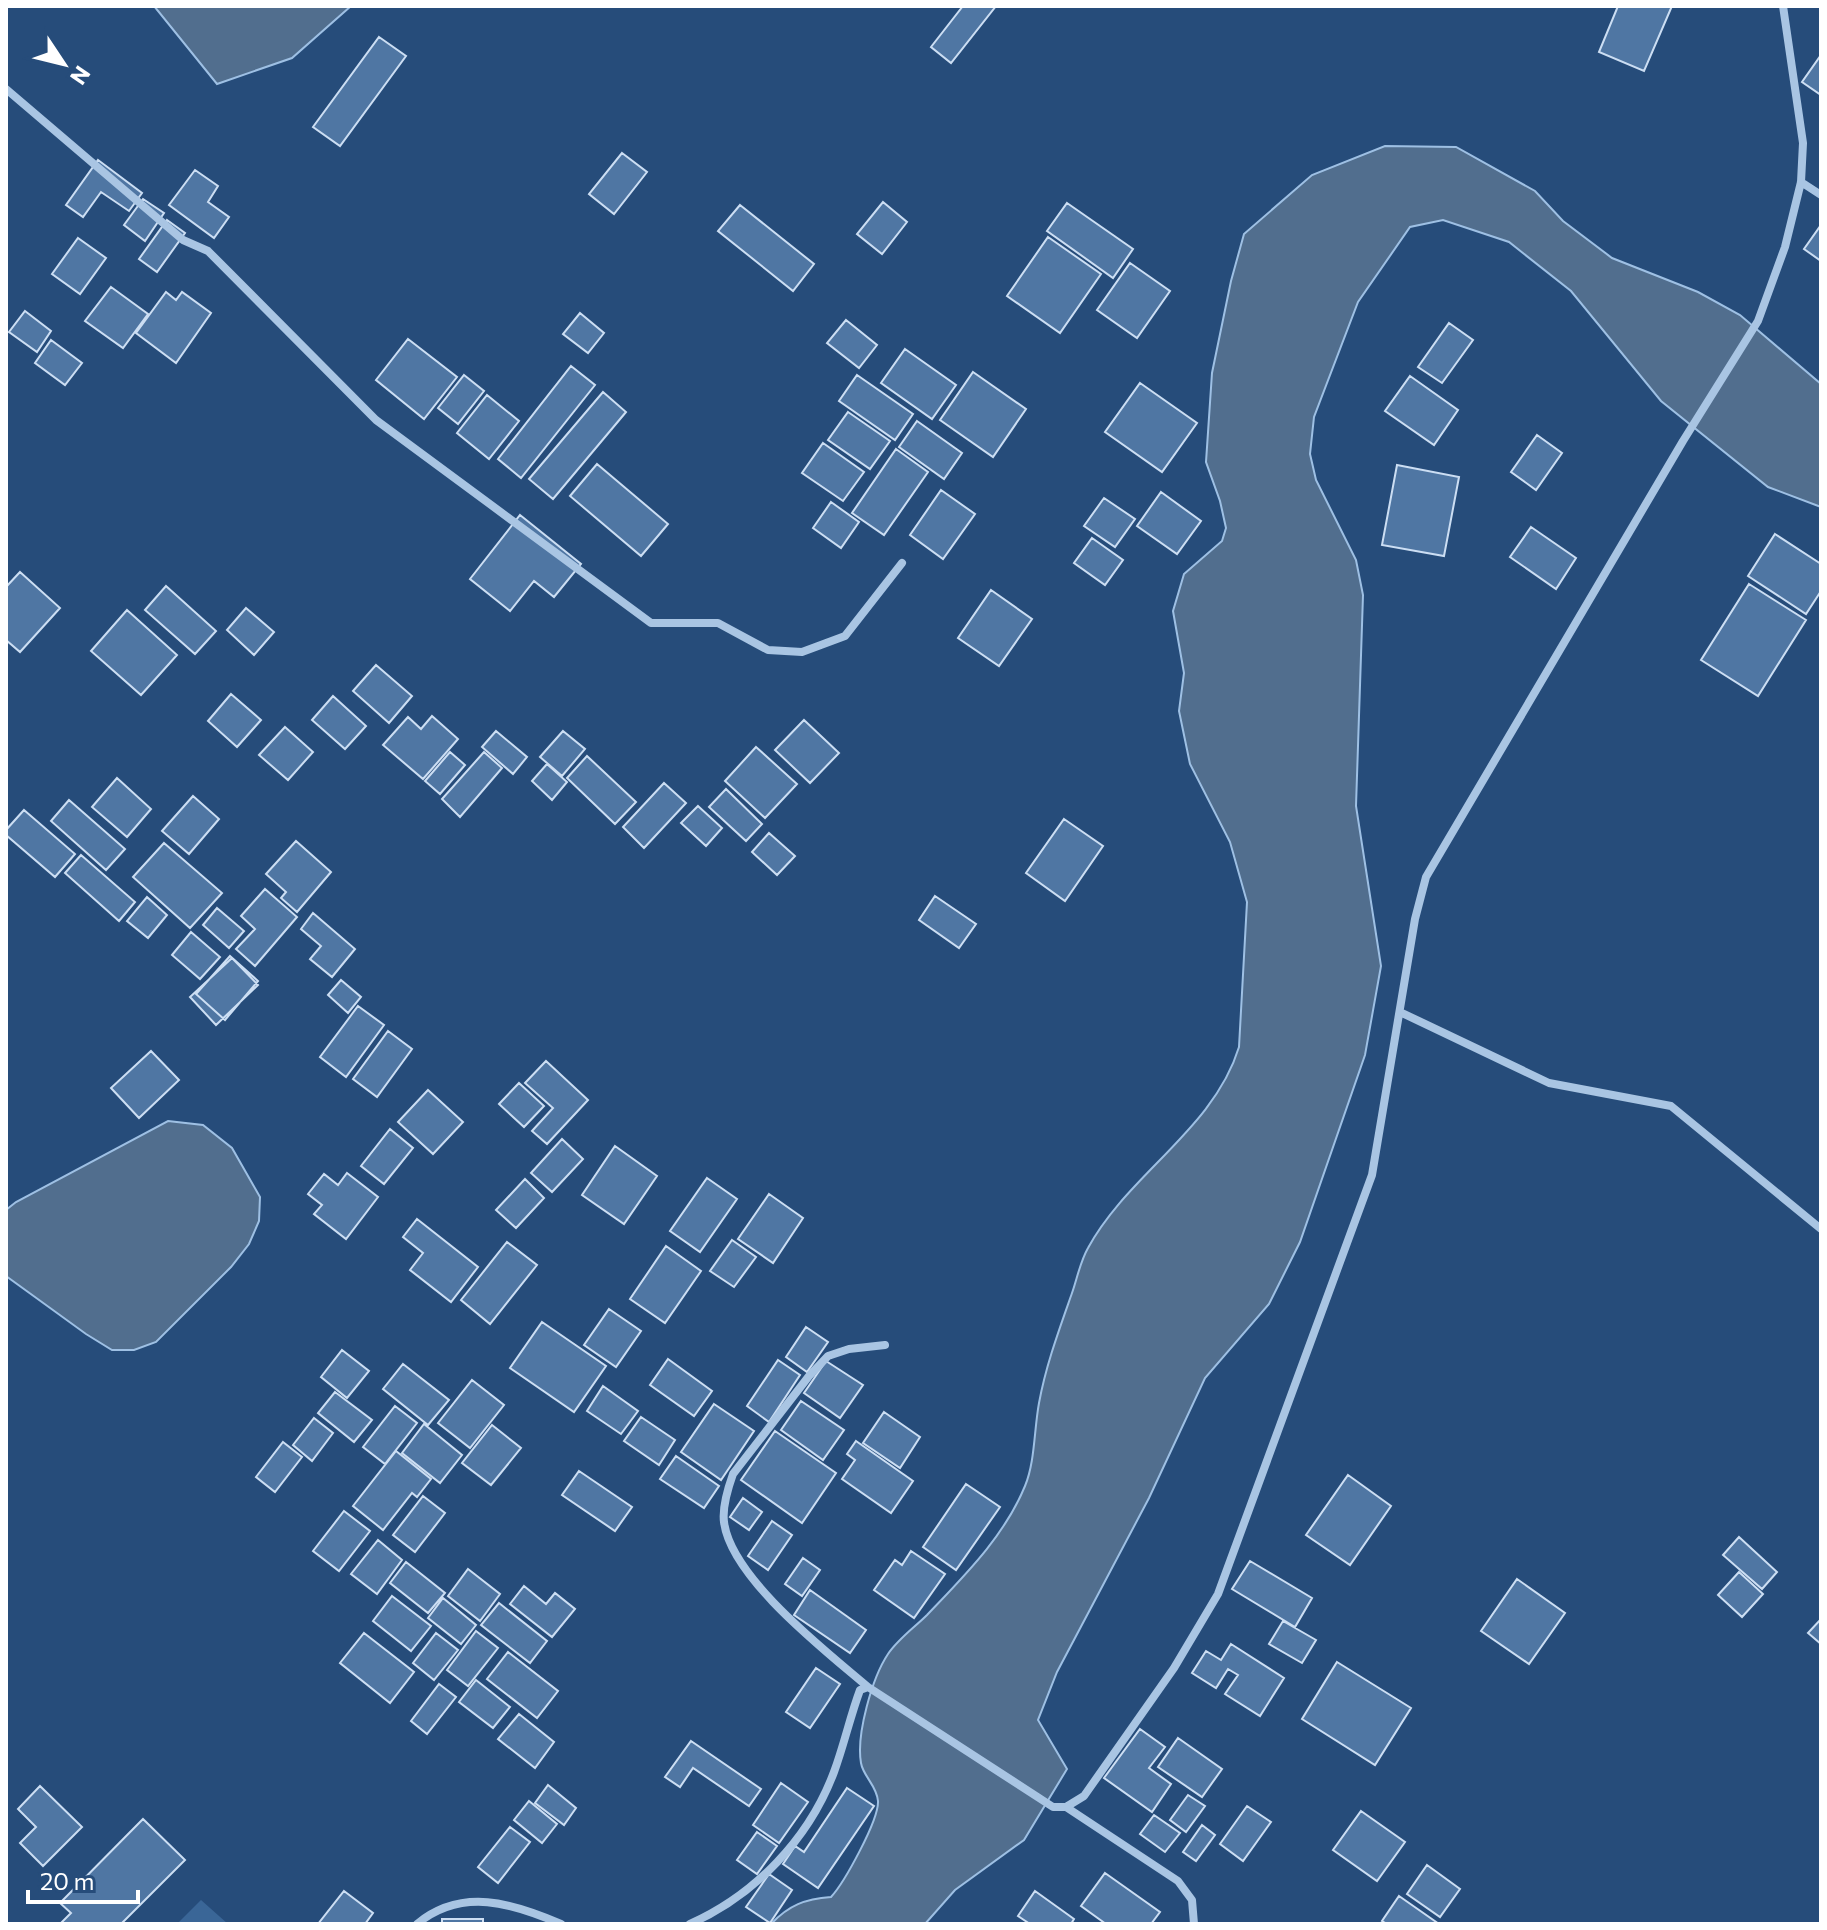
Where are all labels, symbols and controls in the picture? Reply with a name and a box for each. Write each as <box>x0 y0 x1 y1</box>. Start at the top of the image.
north arrow <box>24 24 104 104</box>
text: N <box>65 61 97 90</box>
scale bar <box>28 1854 138 1904</box>
text: 20 m <box>40 1866 94 1895</box>

